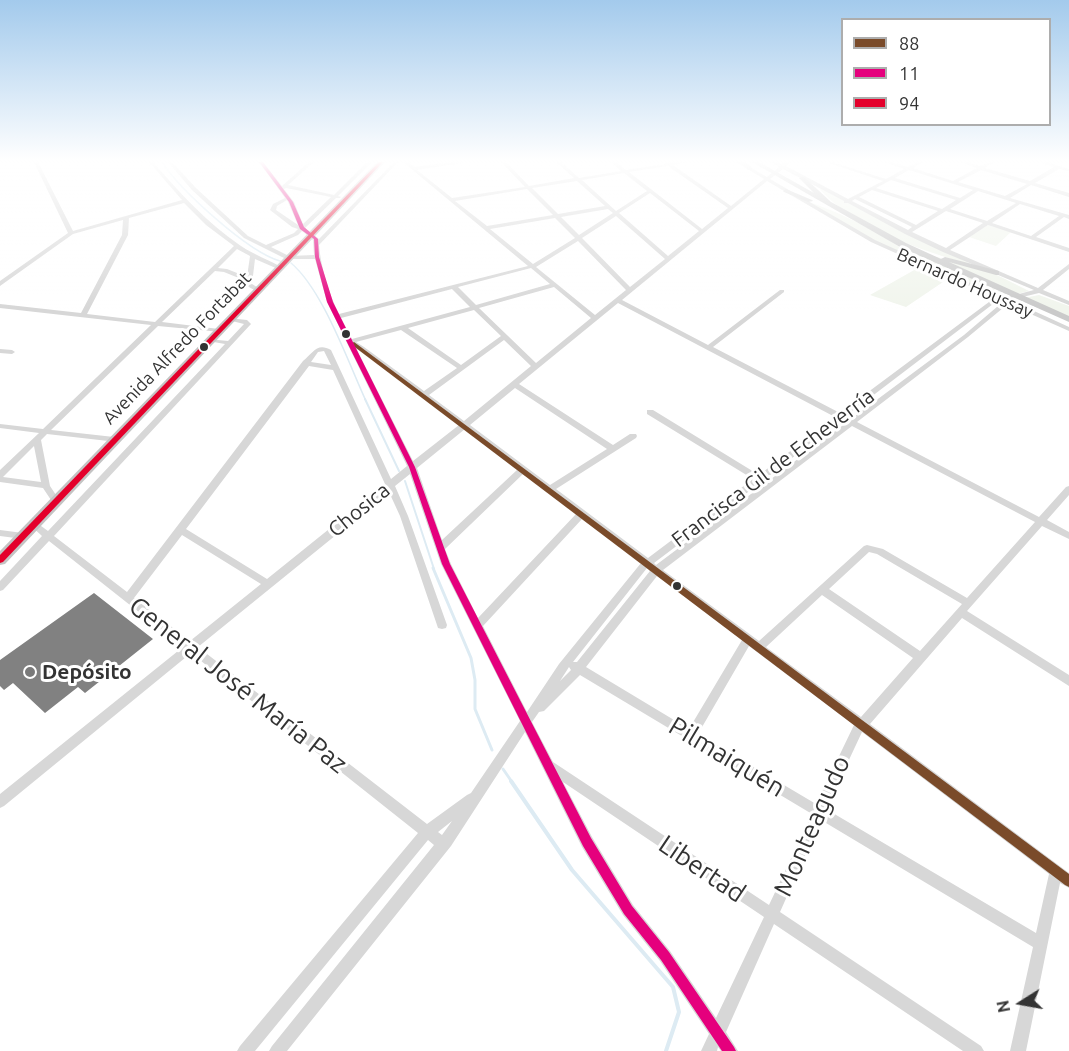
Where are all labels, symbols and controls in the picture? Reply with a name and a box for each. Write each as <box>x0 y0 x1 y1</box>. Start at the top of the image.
legend <box>841 18 1051 126</box>
text: 88 <box>899 33 919 53</box>
text: 11 <box>899 63 919 83</box>
text: 94 <box>899 93 919 113</box>
street label: Bernardo Houssay <box>894 243 1036 323</box>
street label: Avenida Alfredo Fortabat <box>98 267 256 429</box>
unlabelled marker <box>340 328 352 340</box>
unlabelled marker <box>198 341 210 353</box>
street label: Francisca Gil de Echeverría <box>667 383 879 553</box>
street label: Chosica <box>323 478 395 542</box>
unlabelled marker <box>671 580 683 592</box>
street label: General José María Paz <box>123 590 353 780</box>
place label: Depósito <box>42 659 132 685</box>
marker: Depósito <box>23 665 37 679</box>
street label: Pilmaiquén <box>663 710 791 804</box>
street label: Monteagudo <box>767 751 857 901</box>
street label: Libertad <box>653 829 751 909</box>
north arrow <box>991 973 1051 1033</box>
text: N <box>993 999 1013 1014</box>

